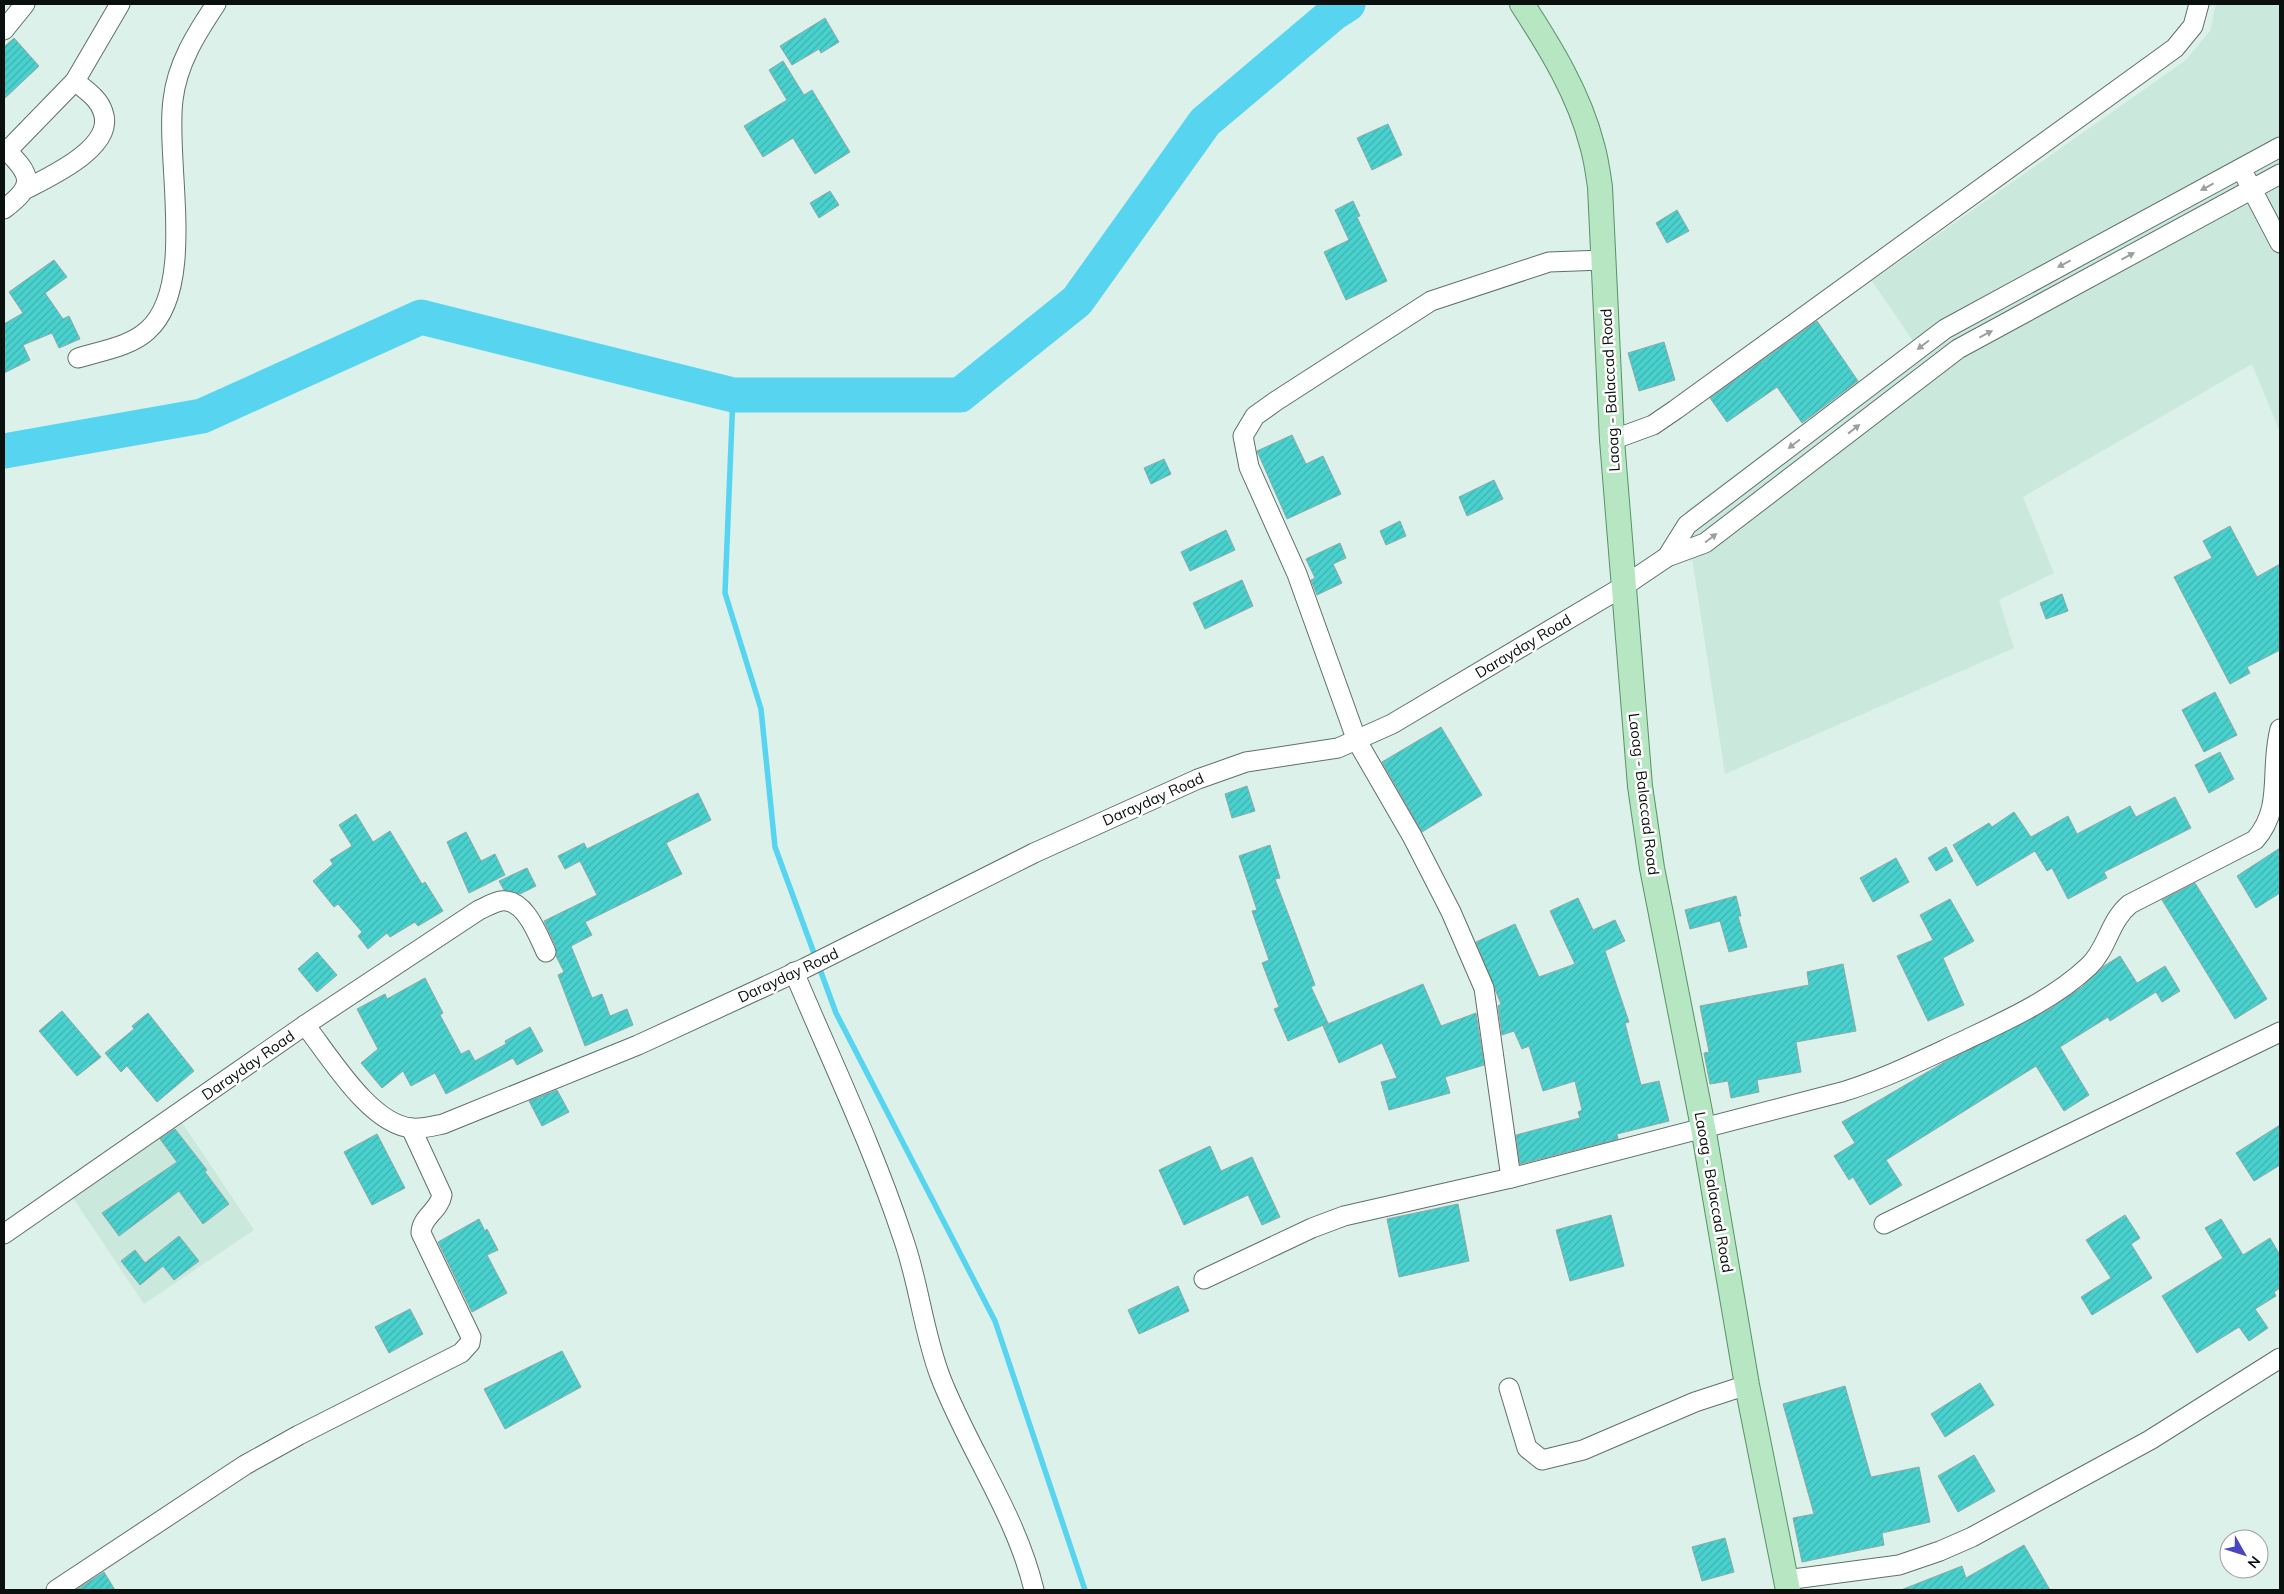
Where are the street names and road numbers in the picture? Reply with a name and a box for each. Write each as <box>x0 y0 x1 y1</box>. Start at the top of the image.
street label: Laoag - Balaccad Road <box>1596 308 1624 472</box>
street label: Darayday Road <box>1471 610 1575 682</box>
street label: Laoag - Balaccad Road <box>1625 712 1663 876</box>
street label: Darayday Road <box>1099 768 1207 830</box>
street label: Darayday Road <box>735 943 841 1007</box>
street label: Darayday Road <box>198 1026 298 1104</box>
street label: Laoag - Balaccad Road <box>1690 1110 1738 1274</box>

